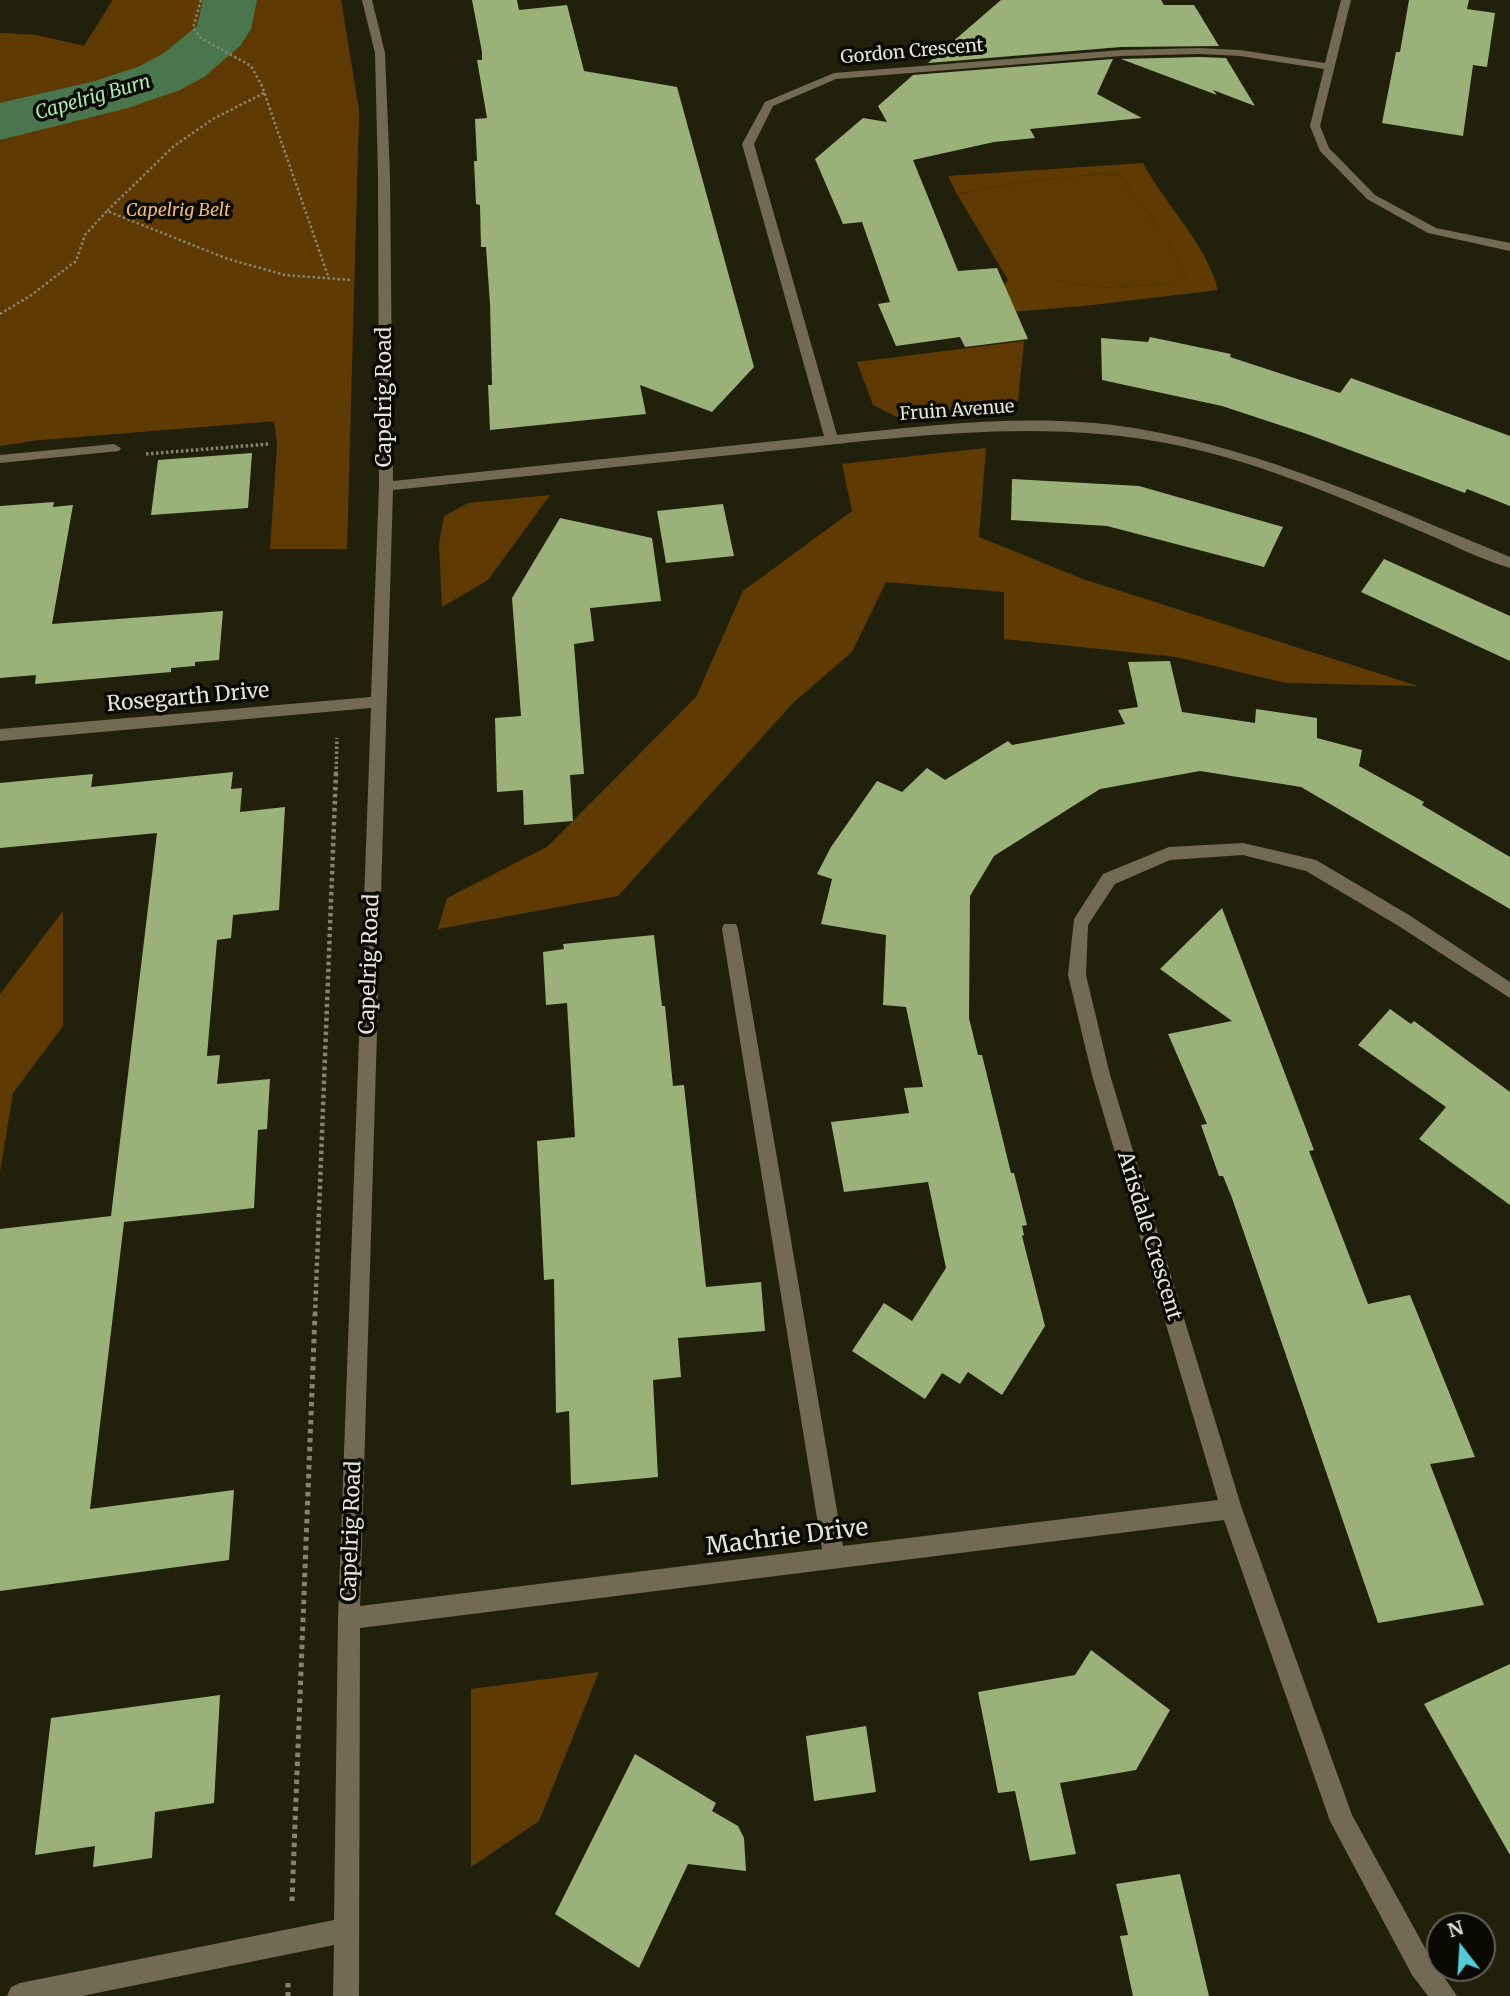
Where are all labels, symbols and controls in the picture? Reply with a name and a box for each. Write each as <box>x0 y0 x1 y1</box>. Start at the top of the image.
street label: Gordon Crescent <box>839 35 985 69</box>
water label: Capelrig Burn <box>33 71 153 125</box>
park label: Capelrig Belt <box>126 200 230 222</box>
street label: Capelrig Road <box>372 327 398 467</box>
street label: Fruin Avenue <box>899 396 1015 426</box>
street label: Rosegarth Drive <box>106 678 270 718</box>
street label: Capelrig Road <box>355 893 385 1035</box>
street label: Arisdale Crescent <box>1111 1149 1187 1323</box>
street label: Capelrig Road <box>337 1460 367 1602</box>
street label: Machrie Drive <box>704 1514 870 1562</box>
north arrow <box>1426 1912 1496 1982</box>
text: N <box>1445 1915 1466 1943</box>

